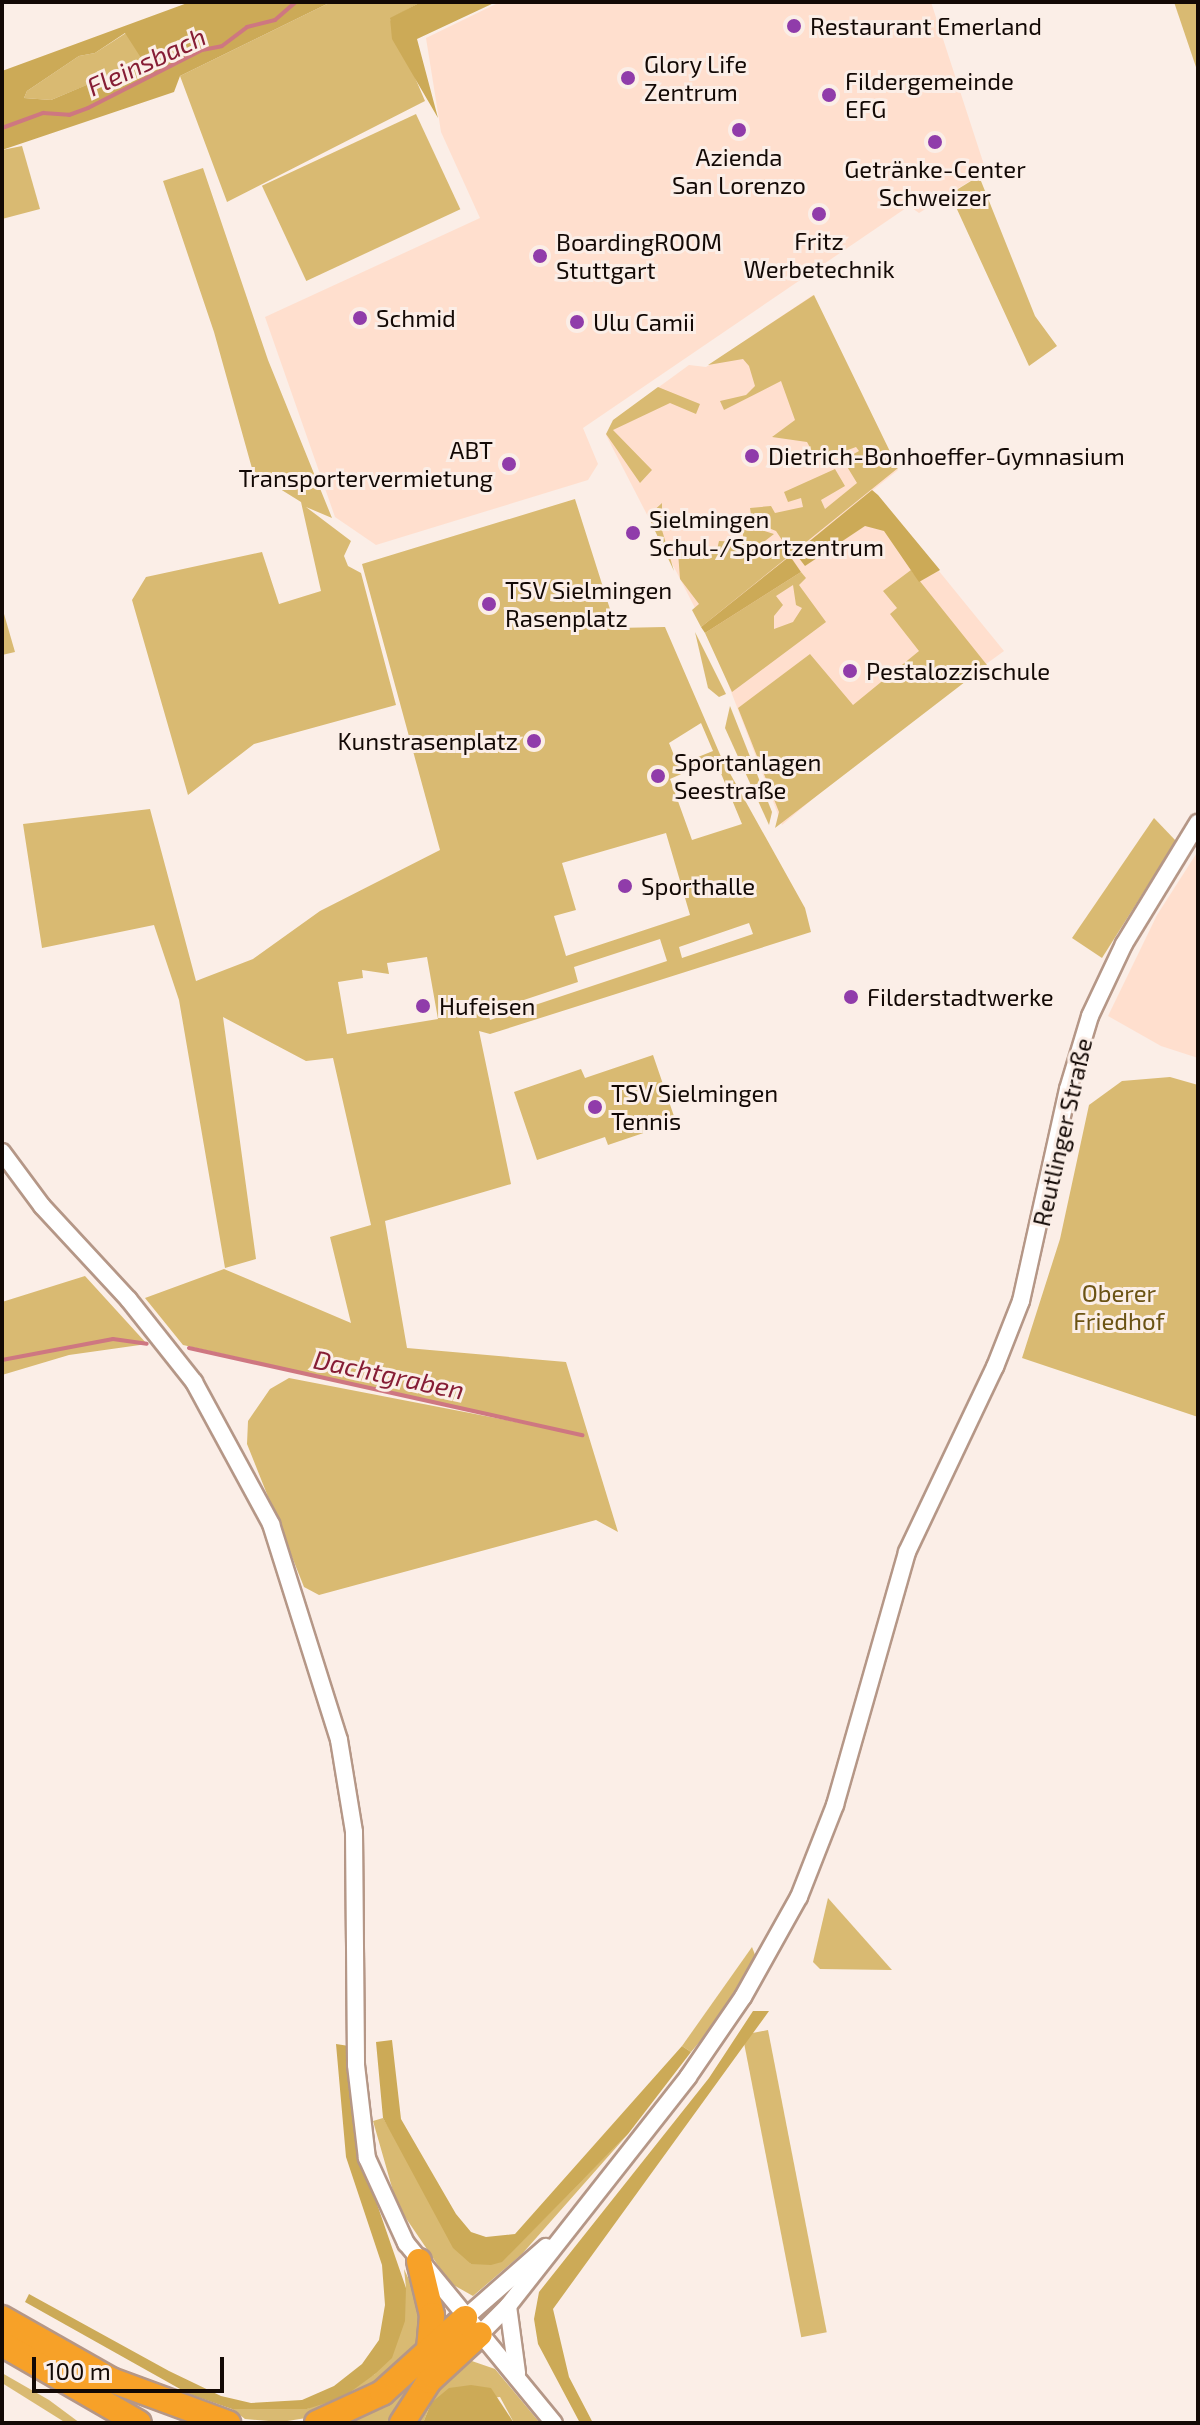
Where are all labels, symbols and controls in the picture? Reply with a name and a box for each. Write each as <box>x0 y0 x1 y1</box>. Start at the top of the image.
place label: Restaurant Emerland <box>810 12 1042 40</box>
marker: Restaurant Emerland <box>785 17 803 35</box>
water label: Fleinsbach <box>82 20 210 102</box>
place label: Glory Life Zentrum <box>644 50 748 106</box>
place label: Fildergemeinde EFG <box>845 67 1014 123</box>
marker: Glory Life Zentrum <box>619 69 637 87</box>
marker: Fildergemeinde EFG <box>820 86 838 104</box>
marker: Azienda San Lorenzo <box>730 121 748 139</box>
marker: Getränke-Center Schweizer <box>926 133 944 151</box>
place label: Azienda San Lorenzo <box>672 143 806 199</box>
place label: Getränke-Center Schweizer <box>844 155 1026 211</box>
marker: Fritz Werbetechnik <box>810 205 828 223</box>
place label: Fritz Werbetechnik <box>743 227 895 283</box>
place label: BoardingROOM Stuttgart <box>556 228 722 284</box>
marker: BoardingROOM Stuttgart <box>531 247 549 265</box>
place label: Schmid <box>376 304 456 332</box>
place label: Ulu Camii <box>593 308 695 336</box>
marker: Schmid <box>351 309 369 327</box>
marker: Ulu Camii <box>568 313 586 331</box>
place label: ABT Transportervermietung <box>238 436 493 492</box>
place label: Dietrich-Bonhoeffer-Gymnasium <box>768 442 1125 470</box>
marker: Dietrich-Bonhoeffer-Gymnasium <box>743 447 761 465</box>
marker: ABT Transportervermietung <box>500 455 518 473</box>
place label: Sielmingen Schul-/Sportzentrum <box>649 505 884 561</box>
marker: Sielmingen Schul-/Sportzentrum <box>624 524 642 542</box>
place label: TSV Sielmingen Rasenplatz <box>505 576 673 632</box>
marker: TSV Sielmingen Rasenplatz <box>480 595 498 613</box>
place label: Pestalozzischule <box>866 657 1050 685</box>
marker: Pestalozzischule <box>841 662 859 680</box>
place label: Kunstrasenplatz <box>338 727 518 755</box>
marker: Kunstrasenplatz <box>525 732 543 750</box>
place label: Sportanlagen Seestraße <box>674 748 821 804</box>
marker: Sportanlagen Seestraße <box>649 767 667 785</box>
place label: Sporthalle <box>641 872 755 900</box>
marker: Sporthalle <box>616 877 634 895</box>
place label: Filderstadtwerke <box>867 983 1054 1011</box>
marker: Filderstadtwerke <box>842 988 860 1006</box>
place label: Hufeisen <box>439 992 536 1020</box>
marker: Hufeisen <box>414 997 432 1015</box>
street label: Reutlinger Straße <box>1026 1035 1098 1229</box>
place label: TSV Sielmingen Tennis <box>611 1079 779 1135</box>
marker: TSV Sielmingen Tennis <box>586 1098 604 1116</box>
park label: Oberer Friedhof <box>1073 1279 1165 1335</box>
water label: Dachtgraben <box>311 1343 467 1405</box>
scale bar <box>36 2341 228 2391</box>
text: 100 m <box>46 2356 111 2385</box>

